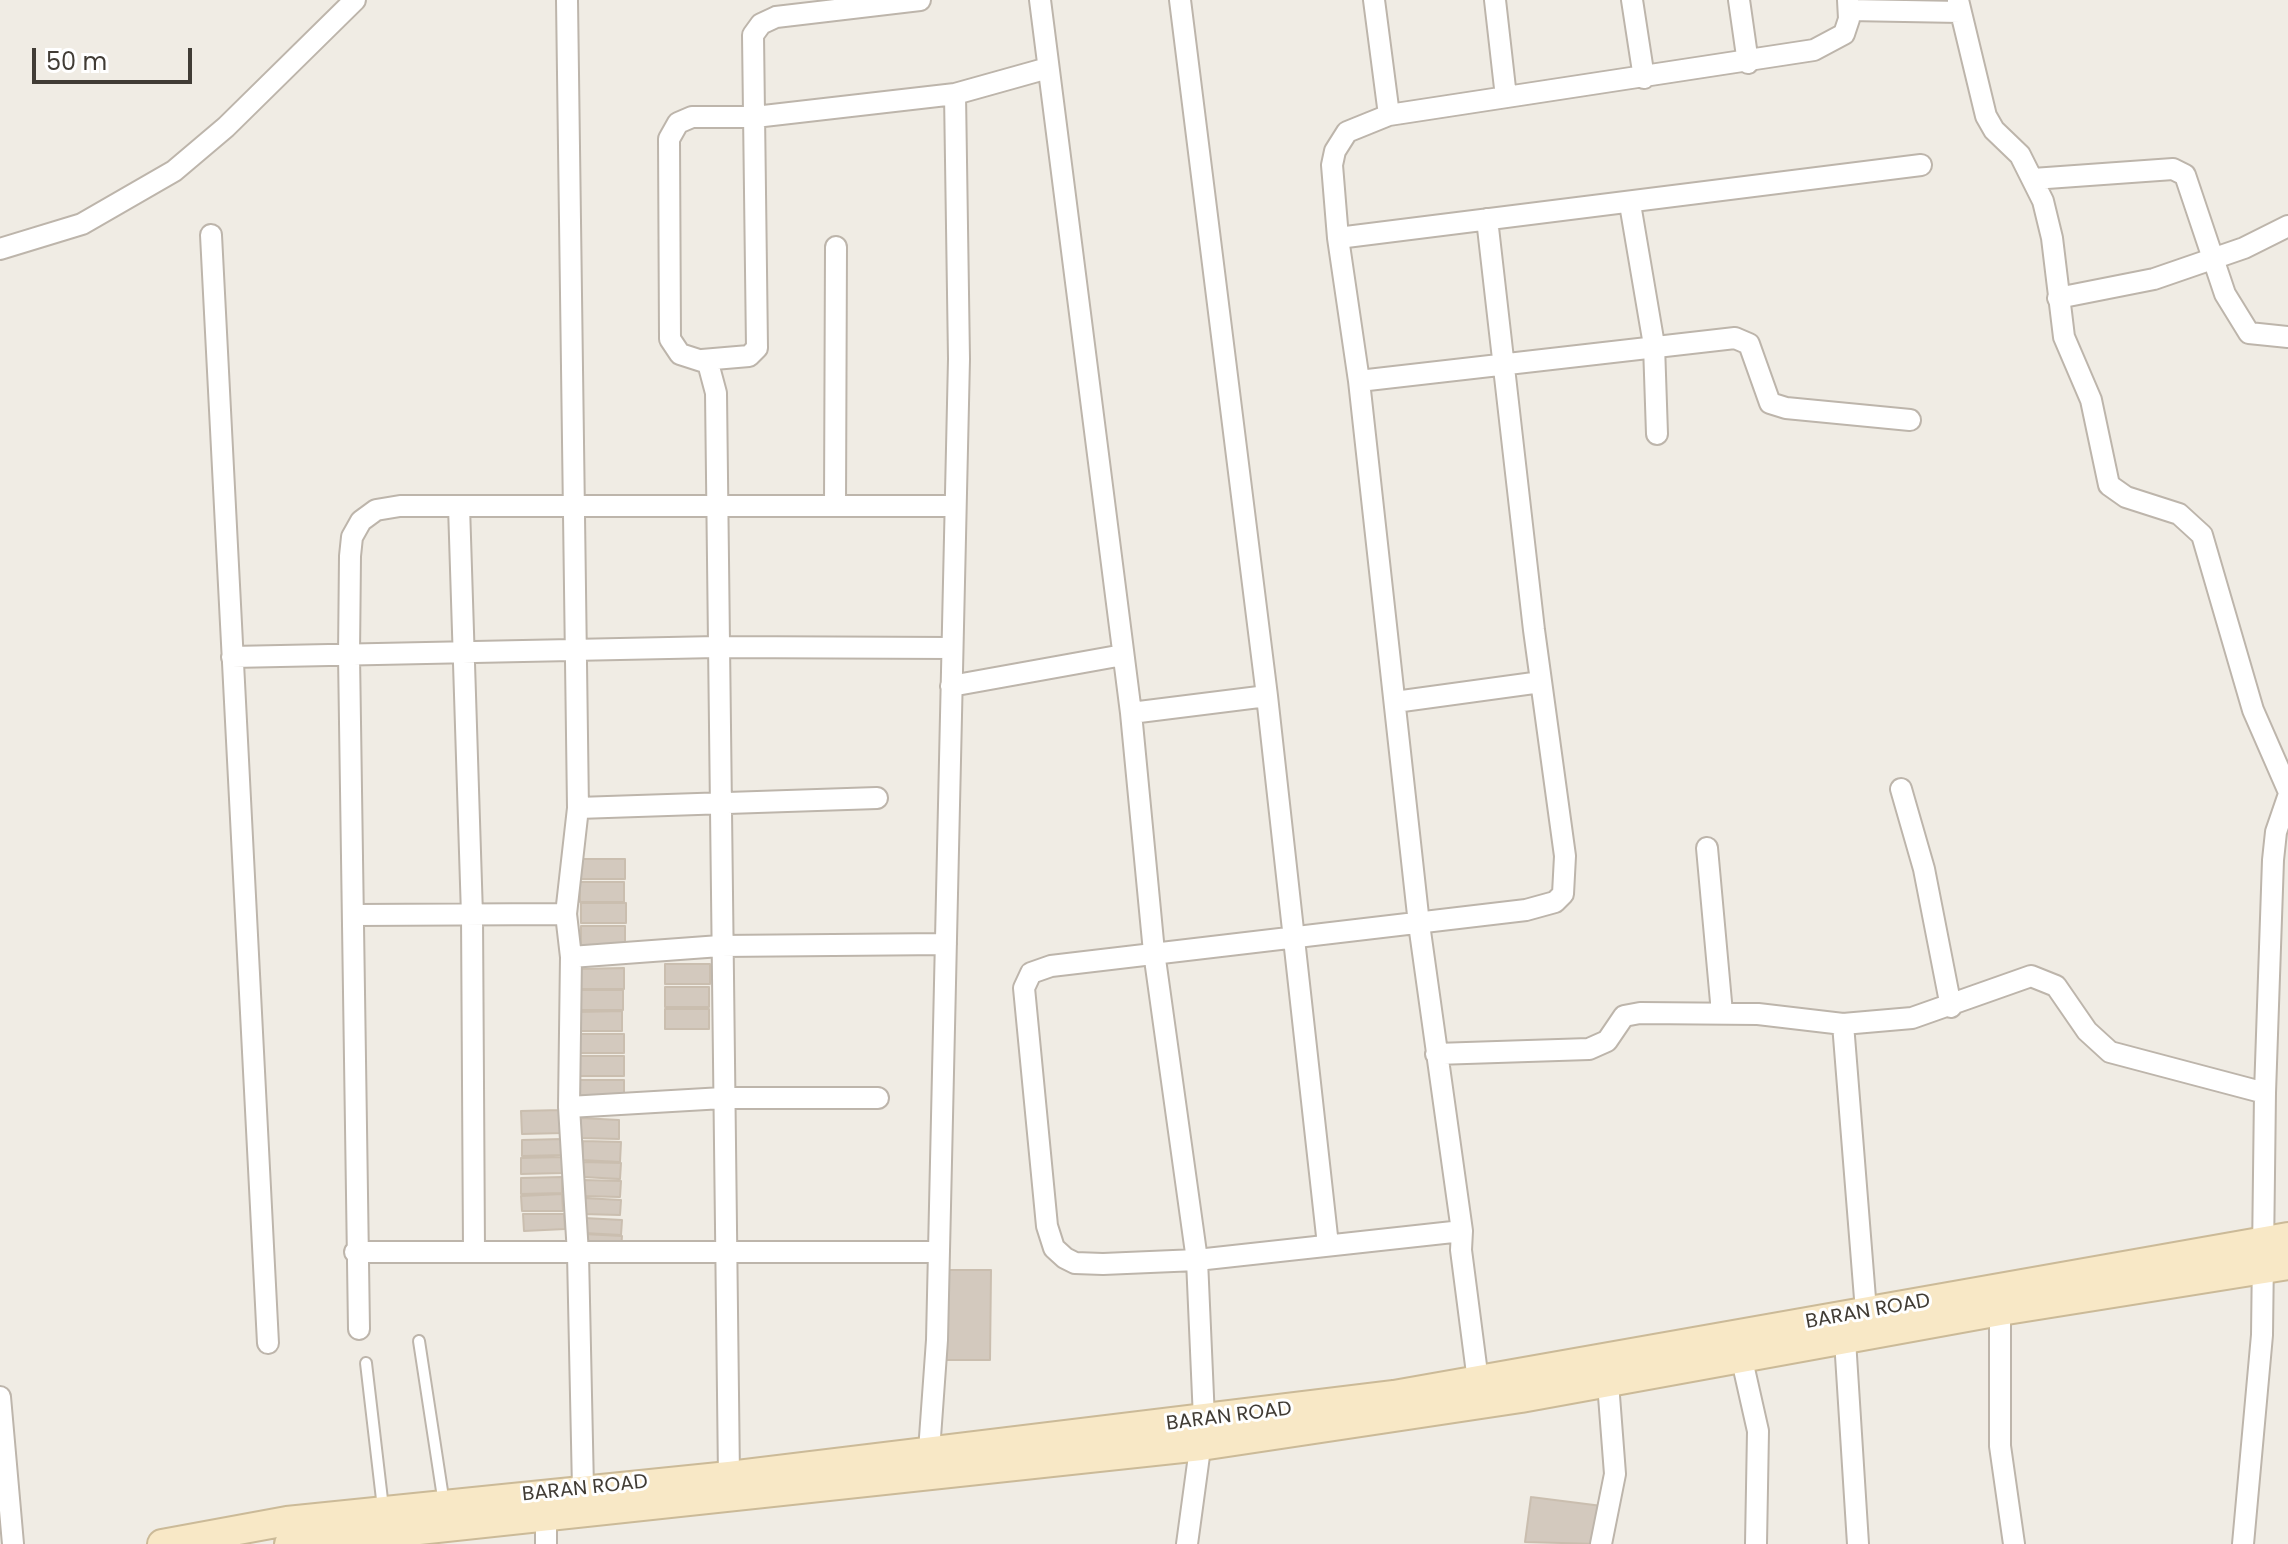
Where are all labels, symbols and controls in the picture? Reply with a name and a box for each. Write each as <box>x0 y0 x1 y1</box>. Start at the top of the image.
scale bar <box>36 32 196 82</box>
text: 50 m <box>46 45 107 78</box>
street label: BARAN ROAD <box>1804 1289 1932 1335</box>
street label: BARAN ROAD <box>1165 1397 1293 1437</box>
street label: BARAN ROAD <box>521 1470 649 1508</box>

